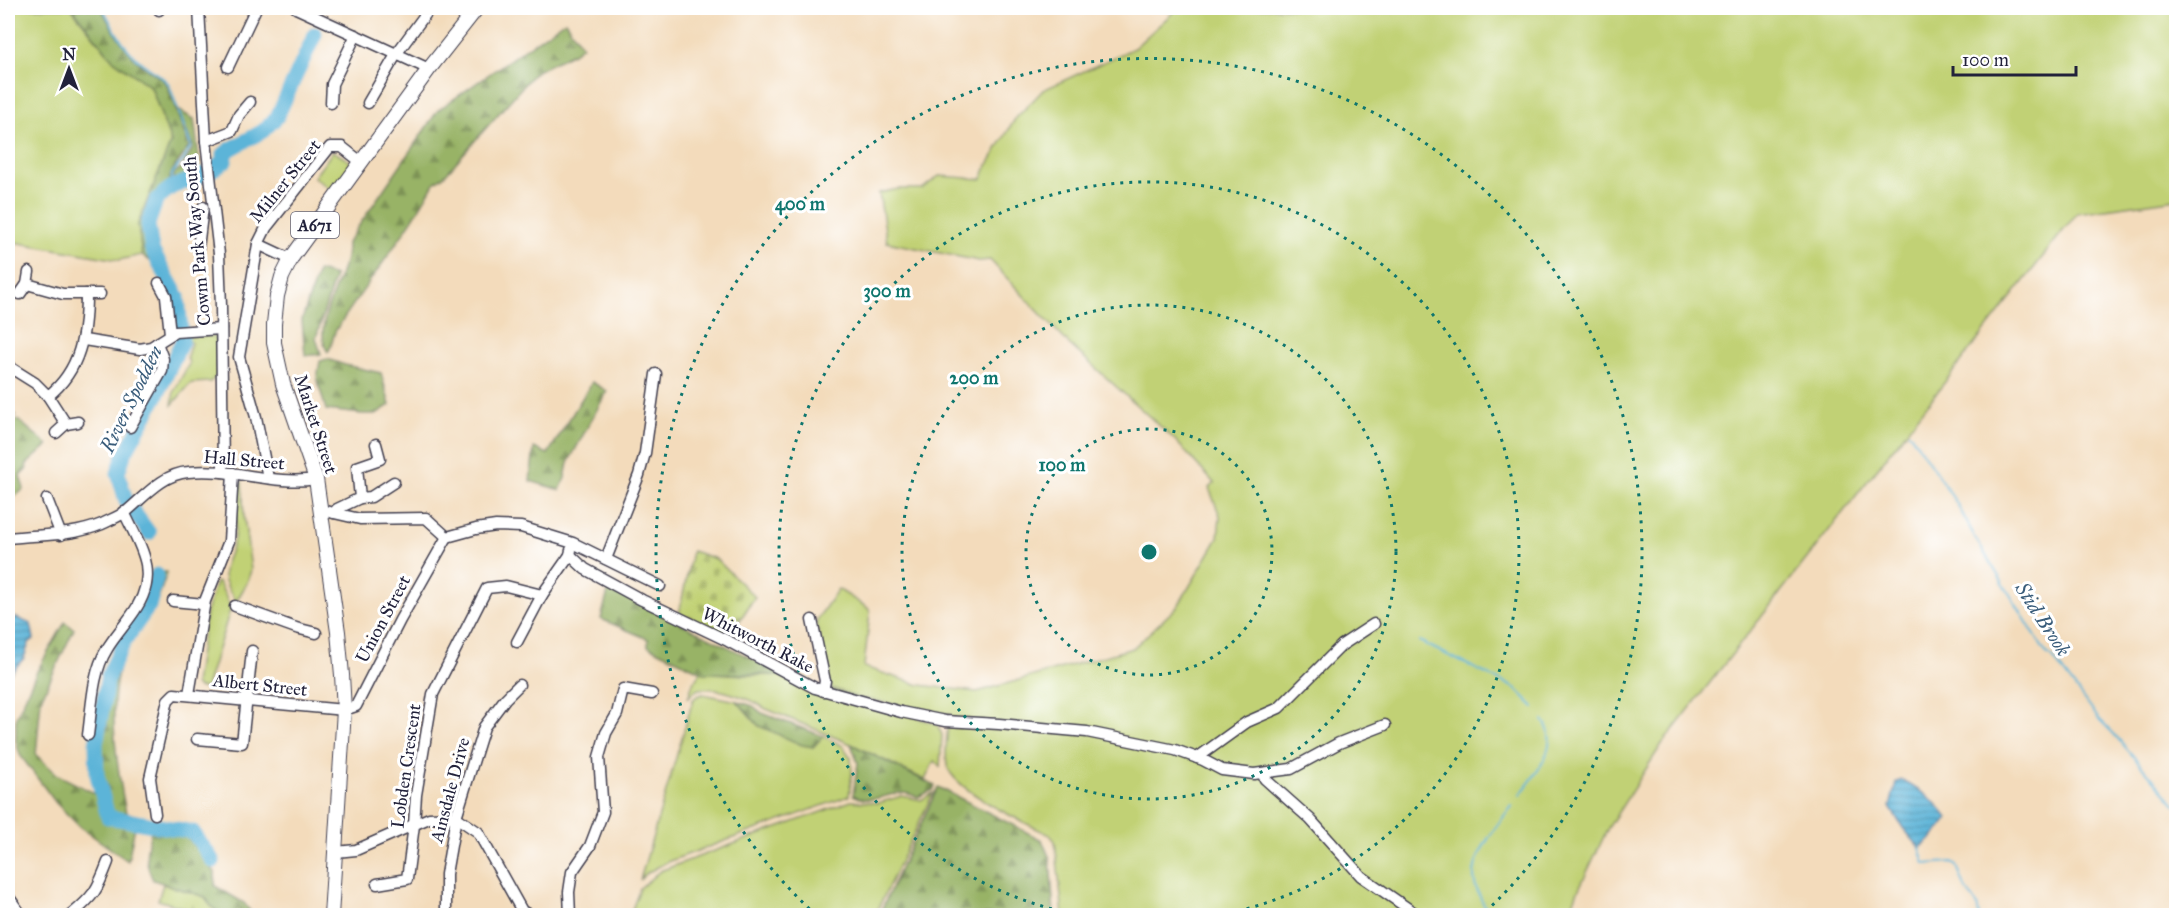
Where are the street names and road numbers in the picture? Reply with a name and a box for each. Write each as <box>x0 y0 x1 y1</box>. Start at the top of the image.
street label: Milner Street <box>245 134 326 227</box>
street label: Cowm Park Way South <box>179 155 215 327</box>
road number: A671 <box>291 212 339 238</box>
street label: Market Street <box>290 371 343 477</box>
street label: Hall Street <box>202 445 286 475</box>
street label: Union Street <box>351 571 416 667</box>
street label: Whitworth Rake <box>699 602 817 678</box>
street label: Albert Street <box>211 669 309 701</box>
street label: Lobden Crescent <box>386 702 426 830</box>
street label: Ainsdale Drive <box>425 735 475 846</box>

